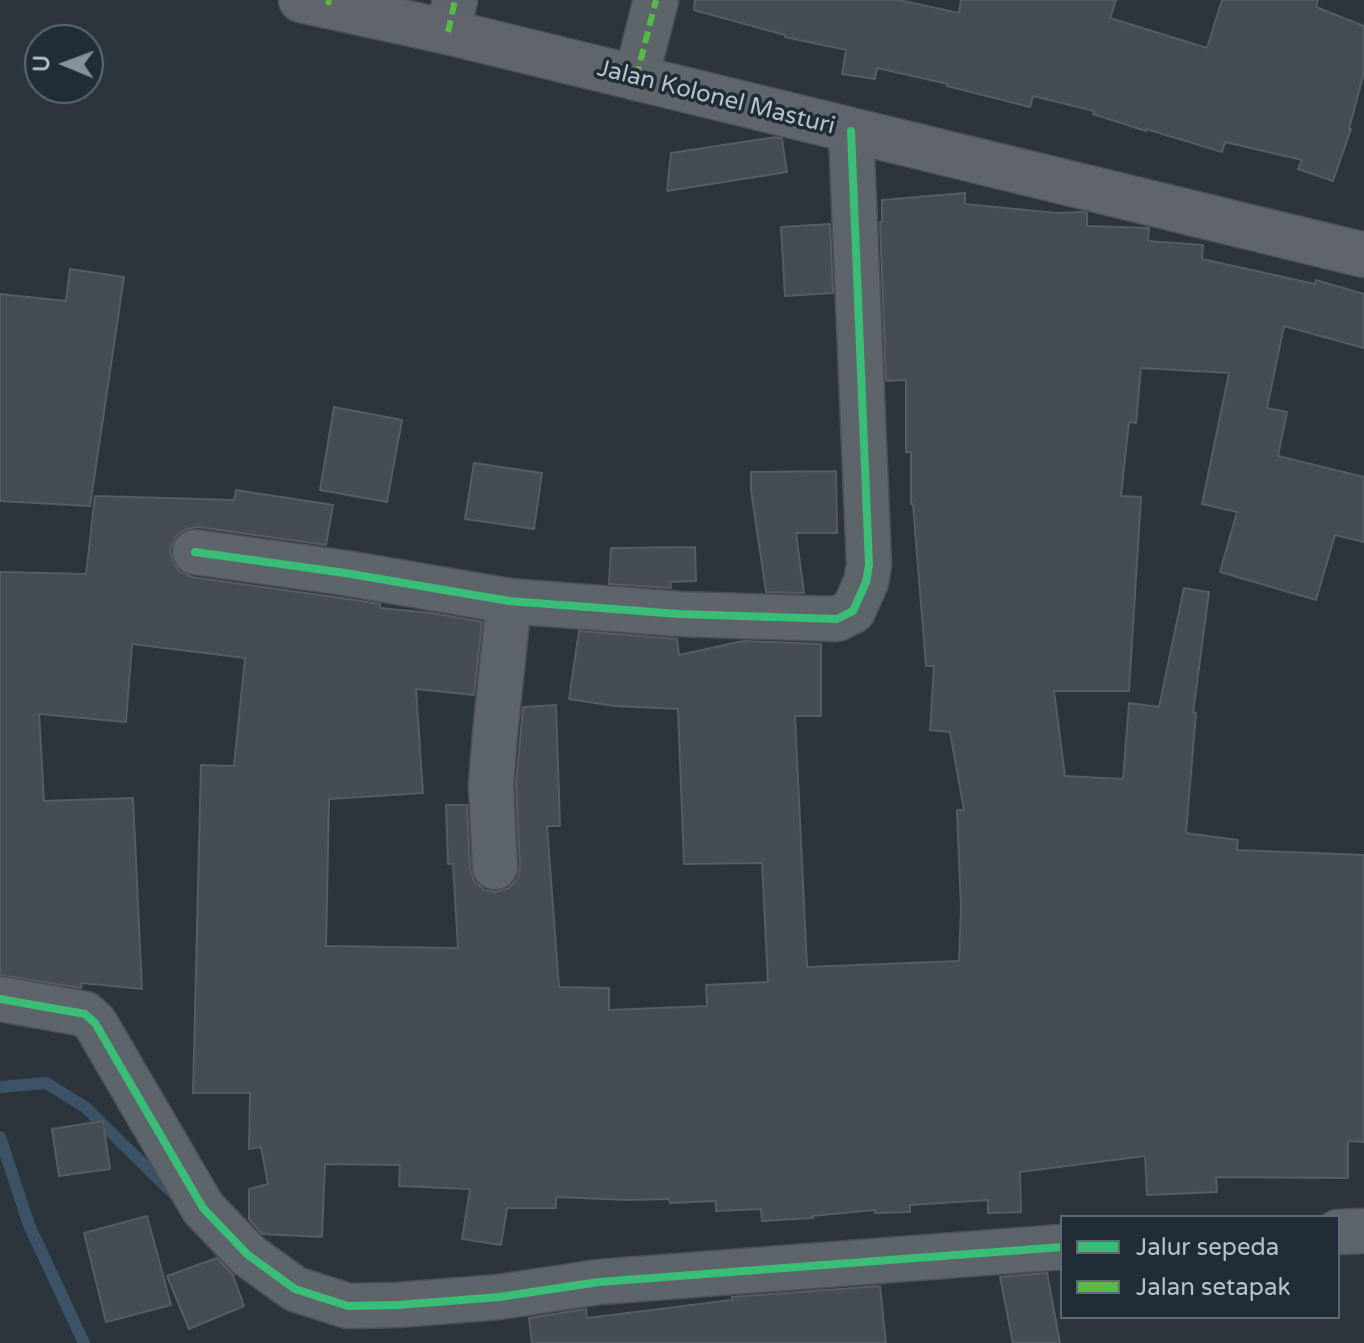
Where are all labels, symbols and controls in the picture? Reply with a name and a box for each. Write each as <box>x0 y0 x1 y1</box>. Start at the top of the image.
north arrow <box>24 24 104 104</box>
text: U <box>29 55 55 72</box>
street label: Jalan Kolonel Masturi <box>594 55 838 141</box>
legend <box>1060 1215 1340 1319</box>
text: Jalur sepeda <box>1136 1233 1279 1262</box>
text: Jalan setapak <box>1136 1273 1290 1302</box>

